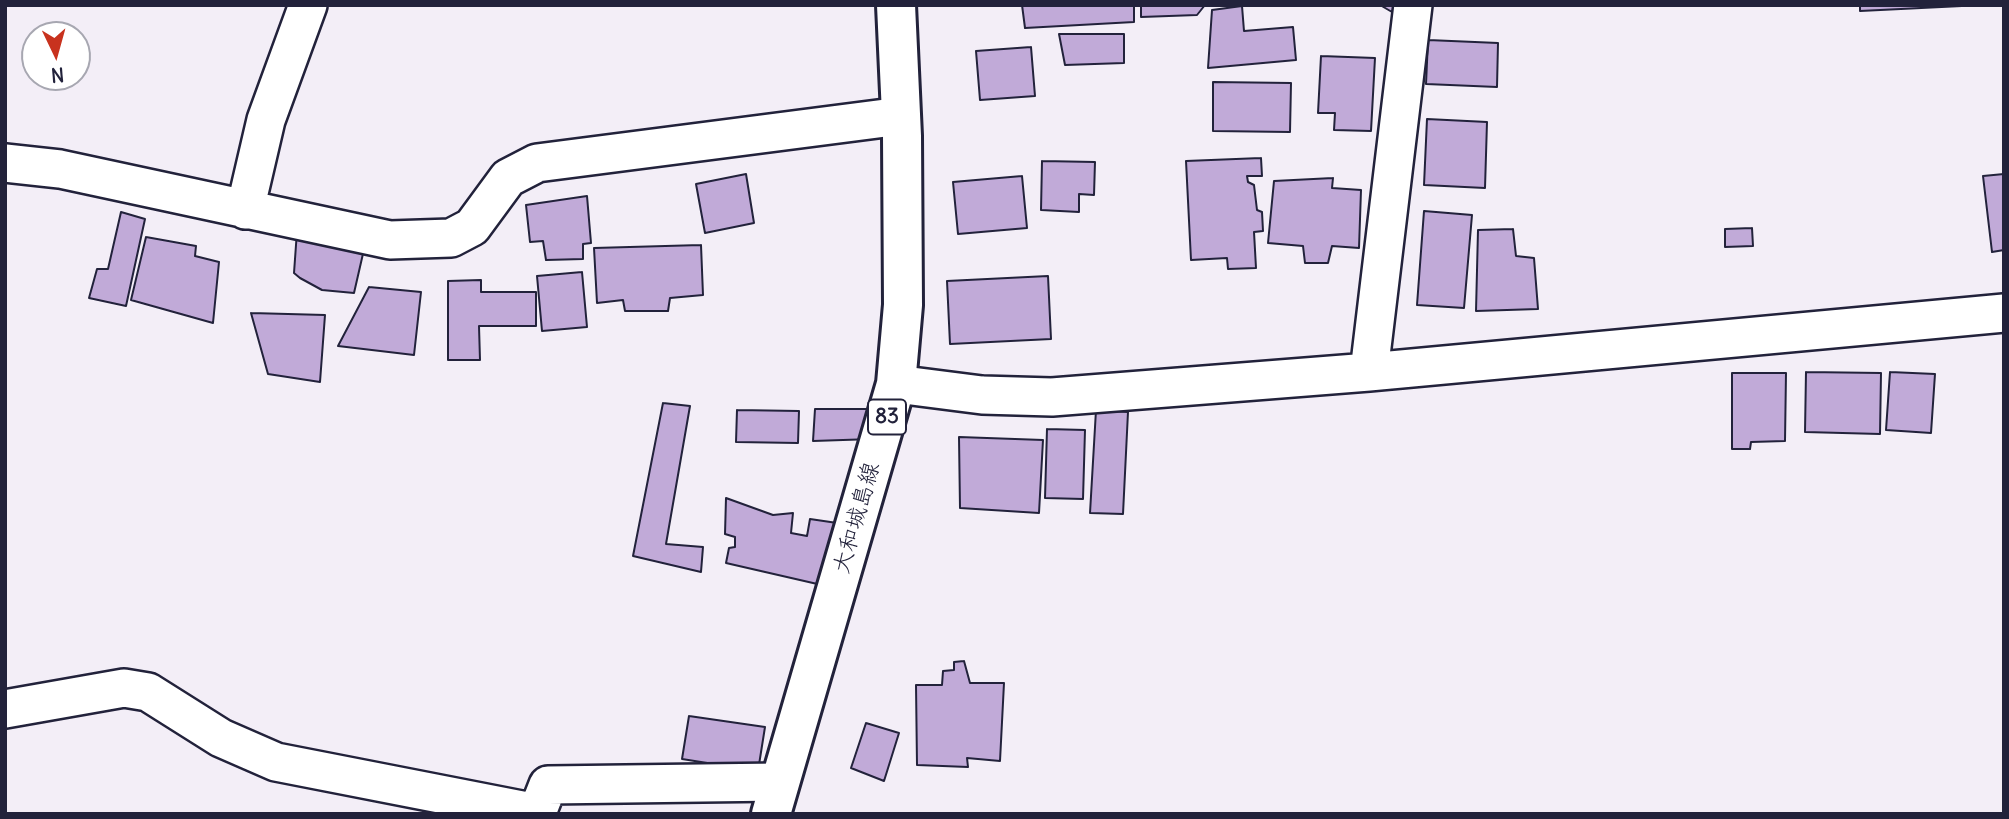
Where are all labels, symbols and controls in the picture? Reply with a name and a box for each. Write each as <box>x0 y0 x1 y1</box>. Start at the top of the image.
north arrow <box>21 21 91 91</box>
text: N <box>50 62 65 87</box>
road number: 83 <box>868 400 906 434</box>
street label: 大和城島線 <box>828 459 886 577</box>

